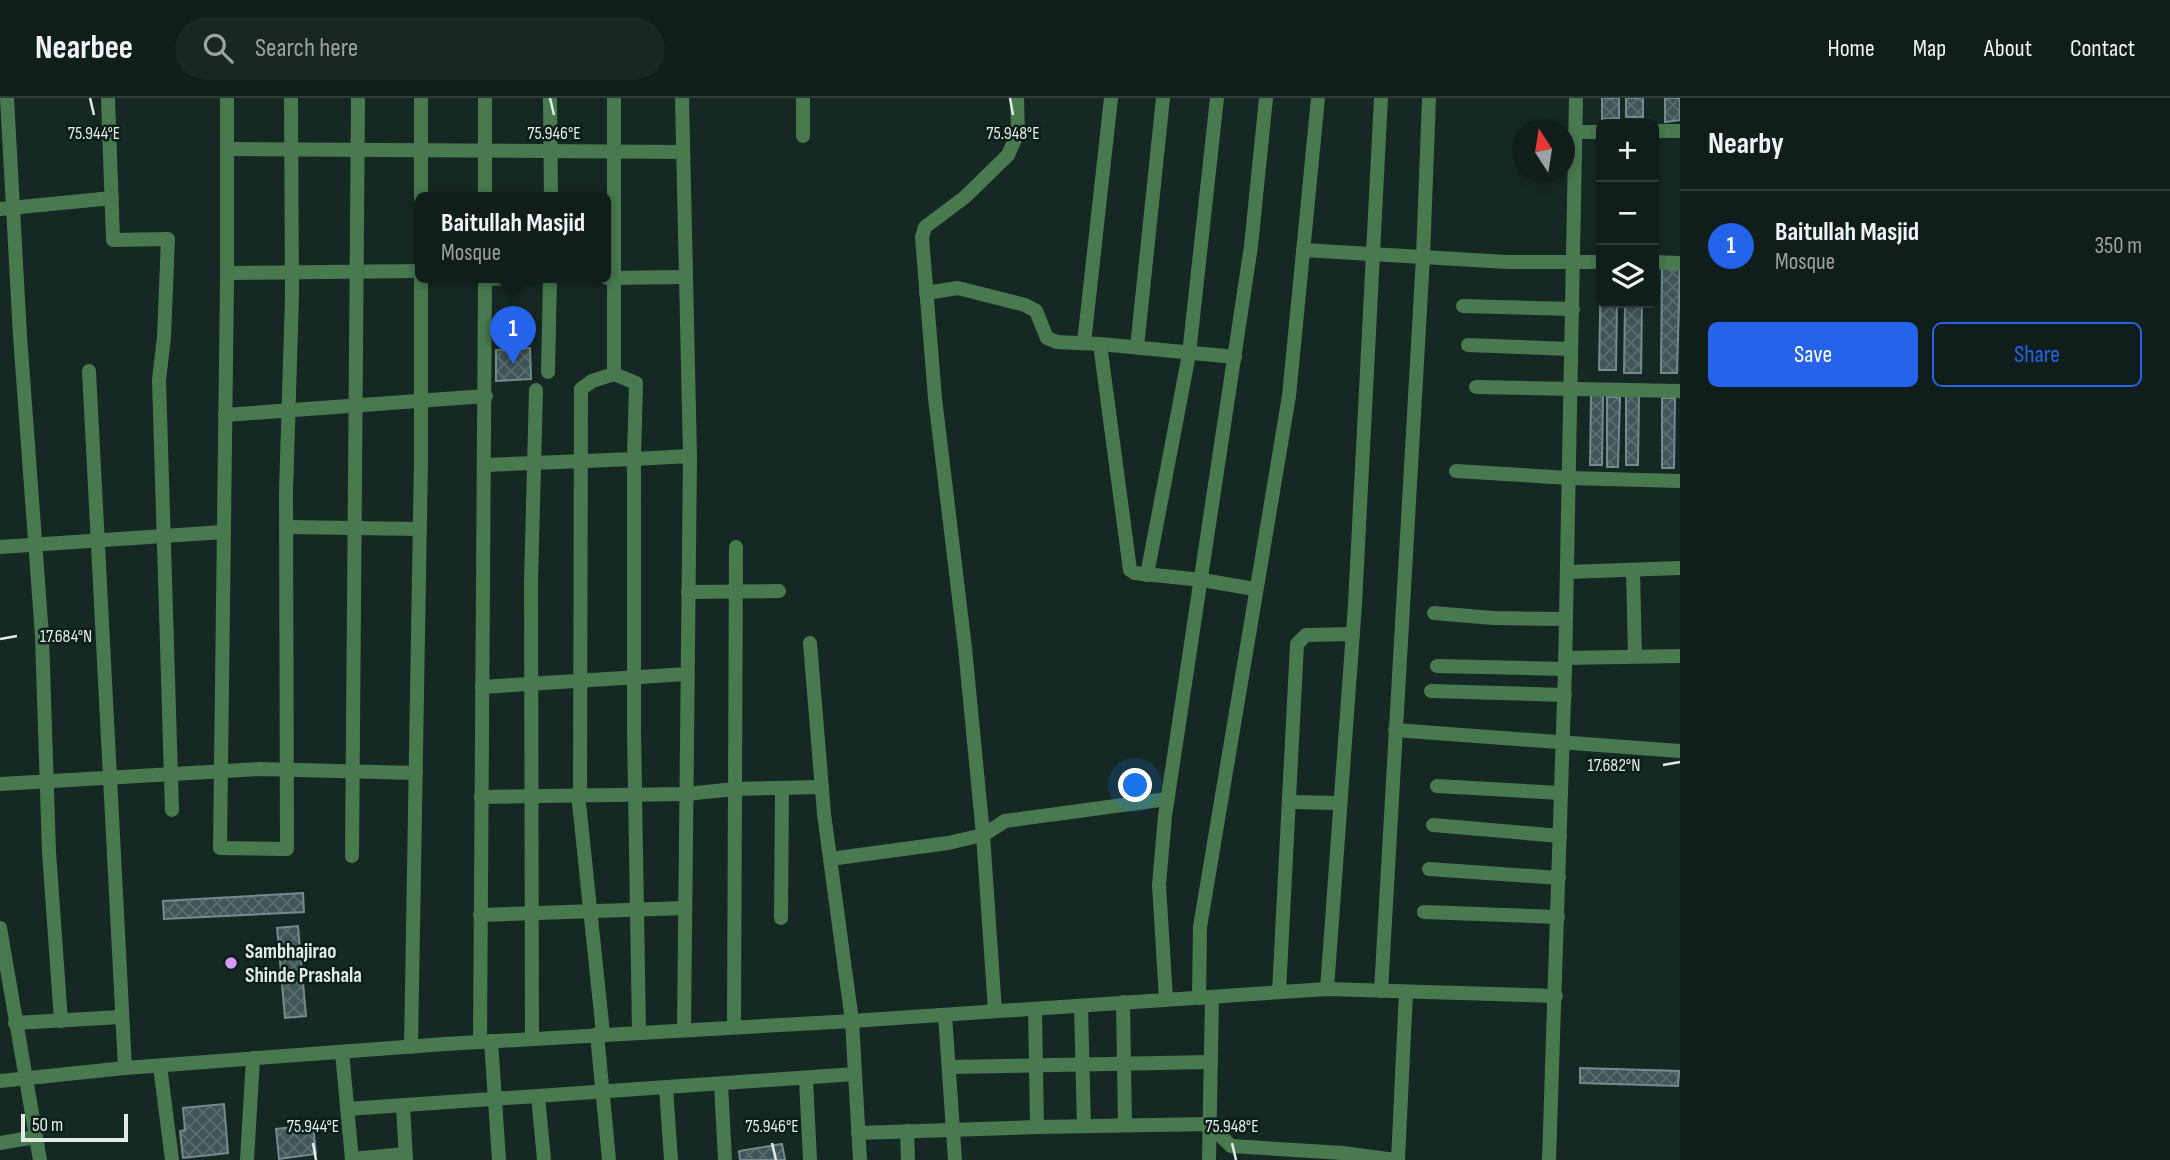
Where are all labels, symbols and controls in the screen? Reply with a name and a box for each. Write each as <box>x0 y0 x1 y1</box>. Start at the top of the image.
search box <box>175 17 665 80</box>
text: Nearbee <box>35 28 133 68</box>
icon: search <box>199 29 237 67</box>
text: Search here <box>255 33 358 64</box>
text: Home <box>1827 34 1875 63</box>
text: Map <box>1913 34 1946 63</box>
text: About <box>1984 34 2032 63</box>
text: Contact <box>2070 34 2135 63</box>
north arrow <box>1512 119 1575 182</box>
map controls <box>1596 119 1659 308</box>
button: + <box>1596 119 1659 182</box>
text: 75.944°E <box>68 123 120 144</box>
text: 75.946°E <box>527 123 581 144</box>
text: 75.948°E <box>986 123 1040 144</box>
text: Nearby <box>1708 126 1784 162</box>
button: − <box>1596 182 1659 245</box>
popup <box>415 192 611 283</box>
text: Baitullah Masjid <box>441 208 585 239</box>
text: Baitullah Masjid <box>1775 217 1919 248</box>
text: 1 <box>1726 232 1736 260</box>
text: 350 m <box>2094 232 2142 260</box>
text: Mosque <box>441 239 501 267</box>
button: layers <box>1596 245 1659 308</box>
text: Mosque <box>1775 248 1835 276</box>
pin: 1 <box>490 306 536 364</box>
button: Save <box>1708 322 1918 387</box>
button: Share <box>1932 322 2142 387</box>
text: 17.684°N <box>40 626 92 647</box>
text: 17.682°N <box>1588 755 1640 776</box>
your location <box>1118 768 1152 802</box>
place label: Sambhajirao Shinde Prashala <box>245 939 362 988</box>
marker: Sambhajirao Shinde Prashala <box>223 955 239 971</box>
scale bar <box>21 1111 128 1143</box>
text: 50 m <box>32 1114 63 1137</box>
text: 75.944°E <box>287 1116 339 1137</box>
text: 75.946°E <box>745 1116 799 1137</box>
text: 75.948°E <box>1205 1116 1259 1137</box>

